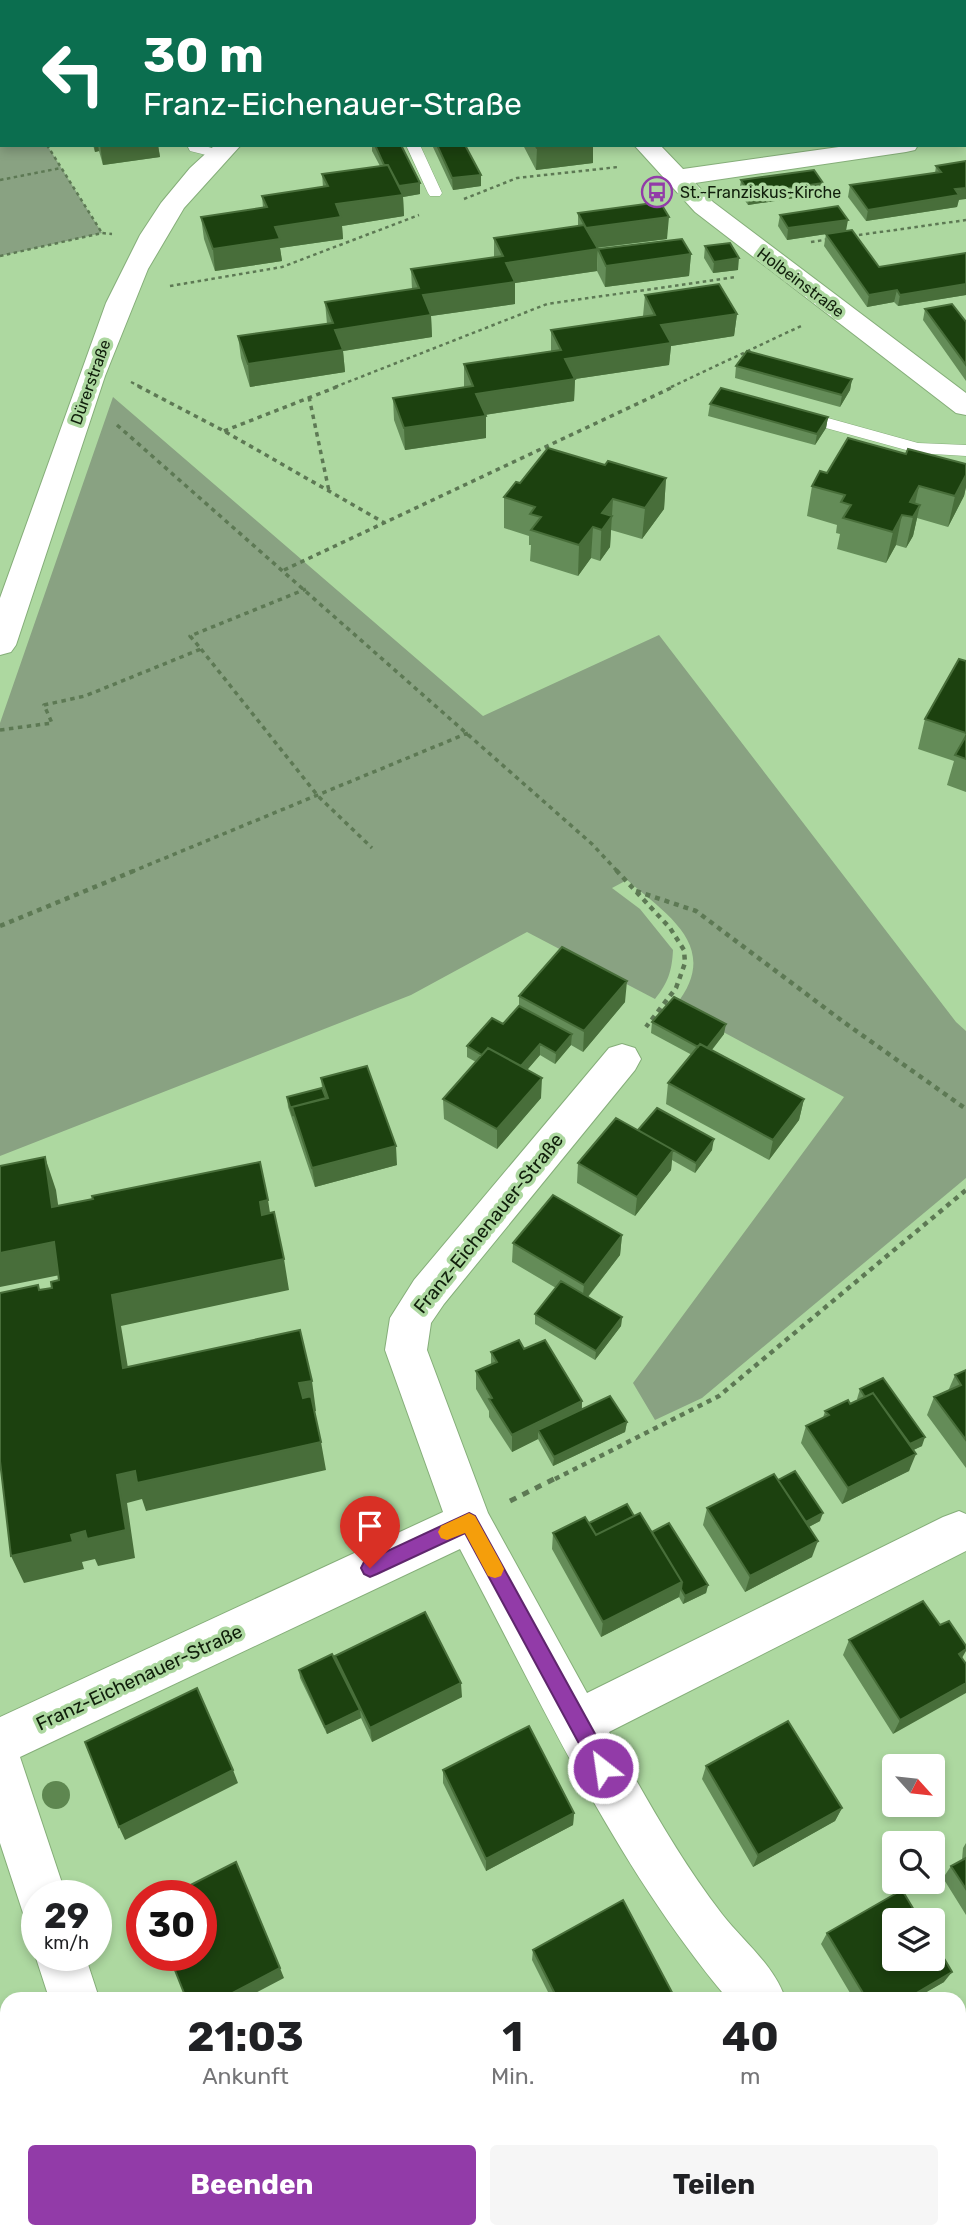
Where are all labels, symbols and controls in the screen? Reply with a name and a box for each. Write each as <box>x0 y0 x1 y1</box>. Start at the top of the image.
text: 30 m <box>143 26 264 84</box>
icon: left <box>28 28 119 119</box>
text: Franz-Eichenauer-Straße <box>143 85 522 123</box>
bus stop icon: St.-Franziskus-Kirche <box>640 175 674 209</box>
place label: St.-Franziskus-Kirche <box>680 183 841 202</box>
street label: Holbeinstraße <box>753 243 848 321</box>
street label: Dürerstraße <box>66 337 115 427</box>
street label: Franz-Eichenauer-Straße <box>409 1129 568 1318</box>
pin <box>340 1496 400 1568</box>
icon: arrive <box>351 1507 389 1545</box>
street label: Franz-Eichenauer-Straße <box>32 1619 246 1735</box>
position arrow <box>566 1731 640 1805</box>
north arrow <box>882 1754 945 1816</box>
map controls <box>882 1754 945 1971</box>
button: search <box>882 1831 945 1894</box>
speed limit sign: 30 <box>126 1880 217 1971</box>
text: 29 <box>44 1895 89 1937</box>
button: layers <box>882 1908 945 1971</box>
text: km/h <box>44 1932 89 1954</box>
text: 21:03 <box>187 2012 304 2062</box>
text: 1 <box>502 2012 523 2062</box>
text: 40 <box>722 2012 779 2062</box>
text: Ankunft <box>202 2062 289 2090</box>
text: Min. <box>491 2062 535 2090</box>
text: m <box>740 2062 760 2090</box>
button: Beenden <box>28 2145 476 2225</box>
button: Teilen <box>490 2145 938 2225</box>

